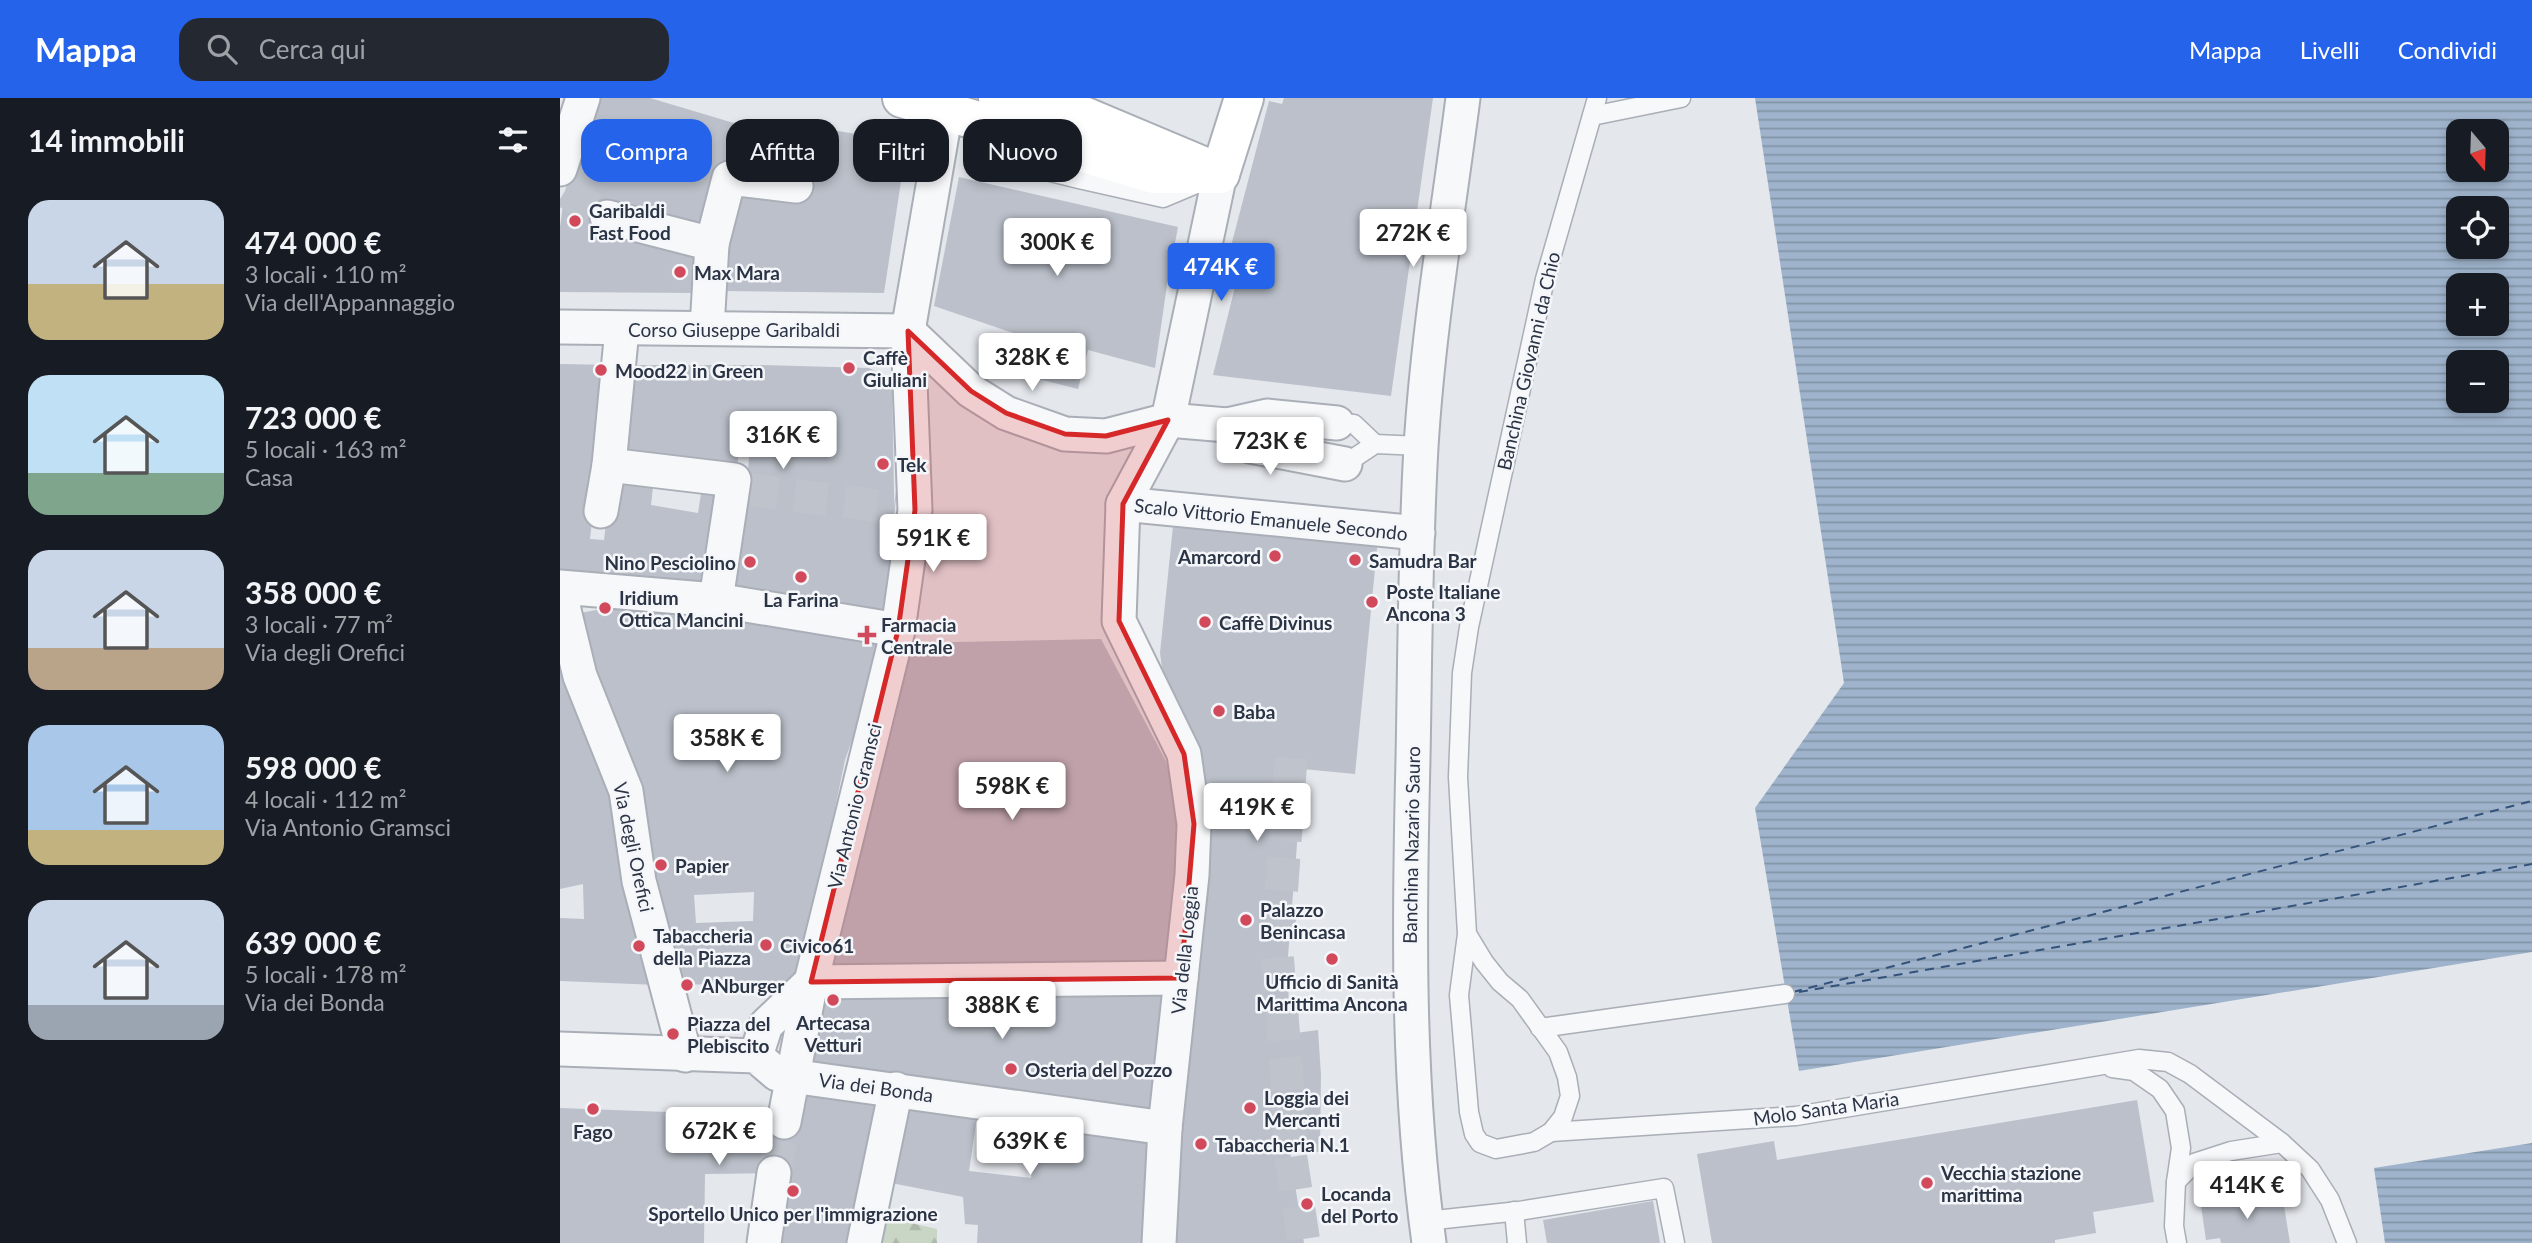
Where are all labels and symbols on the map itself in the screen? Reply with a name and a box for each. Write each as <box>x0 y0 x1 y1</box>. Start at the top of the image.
north arrow <box>2446 119 2510 182</box>
place label: Garibaldi Fast Food <box>589 199 671 244</box>
pin: 272K € <box>1356 209 1470 269</box>
marker: Garibaldi Fast Food <box>567 213 583 229</box>
pin: 300K € <box>1000 218 1114 278</box>
pin: 474K € <box>1164 244 1278 303</box>
street label: Banchina Giovanni da Chio <box>1492 250 1564 472</box>
place label: Max Mara <box>694 261 780 284</box>
marker: Max Mara <box>672 264 688 280</box>
street label: Corso Giuseppe Garibaldi <box>628 318 840 341</box>
pin: 328K € <box>975 334 1089 393</box>
place label: Caffè Giuliani <box>863 346 927 391</box>
place label: Mood22 in Green <box>615 359 764 382</box>
marker: Caffè Giuliani <box>841 360 857 376</box>
marker: Mood22 in Green <box>593 362 609 378</box>
pin: 316K € <box>726 412 840 471</box>
pin: 723K € <box>1213 418 1327 477</box>
place label: Tek <box>897 453 927 476</box>
marker: Tek <box>875 456 891 472</box>
street label: Scalo Vittorio Emanuele Secondo <box>1133 493 1409 545</box>
pin: 591K € <box>876 514 990 574</box>
place label: Amarcord <box>1177 545 1261 568</box>
marker: Amarcord <box>1267 548 1283 564</box>
place label: Samudra Bar <box>1369 549 1478 572</box>
place label: Nino Pesciolino <box>605 551 736 574</box>
marker: Samudra Bar <box>1347 552 1363 568</box>
marker: Nino Pesciolino <box>742 554 758 570</box>
marker: La Farina <box>793 569 809 585</box>
place label: Poste Italiane Ancona 3 <box>1385 580 1500 625</box>
place label: Iridium Ottica Mancini <box>619 586 744 631</box>
place label: La Farina <box>763 588 839 611</box>
marker: Poste Italiane Ancona 3 <box>1364 594 1380 610</box>
marker: Iridium Ottica Mancini <box>597 600 613 616</box>
place label: Caffè Divinus <box>1219 611 1332 634</box>
place label: Farmacia Centrale <box>881 613 956 658</box>
marker: Caffè Divinus <box>1197 614 1213 630</box>
marker: Farmacia Centrale <box>859 627 875 643</box>
place label: Baba <box>1233 700 1275 723</box>
marker: Baba <box>1211 703 1227 719</box>
pin: 358K € <box>670 714 784 774</box>
street label: Via Antonio Gramsci <box>822 721 886 891</box>
street label: Banchina Nazario Sauro <box>1398 746 1424 944</box>
pin: 598K € <box>955 762 1069 822</box>
street label: Via degli Orefici <box>609 780 659 914</box>
pin: 419K € <box>1200 784 1314 843</box>
place label: Papier <box>675 854 730 877</box>
marker: Papier <box>653 857 669 873</box>
street label: Via della Loggia <box>1166 885 1202 1015</box>
place label: Palazzo Benincasa <box>1260 898 1346 943</box>
marker: Palazzo Benincasa <box>1238 912 1254 928</box>
place label: Tabaccheria della Piazza <box>653 924 753 969</box>
place label: Civico61 <box>780 934 854 957</box>
marker: Civico61 <box>758 937 774 953</box>
marker: Tabaccheria della Piazza <box>631 938 647 954</box>
marker: Ufficio di Sanità Marittima Ancona <box>1324 951 1340 967</box>
place label: Ufficio di Sanità Marittima Ancona <box>1256 970 1408 1015</box>
place label: ANburger <box>700 974 785 997</box>
marker: ANburger <box>679 977 695 993</box>
pin: 388K € <box>945 982 1059 1041</box>
marker: Artecasa Vetturi <box>825 992 841 1008</box>
place label: Artecasa Vetturi <box>795 1011 870 1056</box>
place label: Piazza del Plebiscito <box>687 1012 771 1057</box>
marker: Piazza del Plebiscito <box>665 1026 681 1042</box>
place label: Osteria del Pozzo <box>1025 1058 1172 1081</box>
marker: Osteria del Pozzo <box>1003 1061 1019 1077</box>
street label: Via dei Bonda <box>817 1068 935 1106</box>
place label: Loggia dei Mercanti <box>1264 1086 1349 1131</box>
street label: Molo Santa Maria <box>1752 1086 1900 1130</box>
marker: Loggia dei Mercanti <box>1242 1100 1258 1116</box>
marker: Fago <box>585 1101 601 1117</box>
pin: 672K € <box>662 1108 776 1167</box>
pin: 639K € <box>973 1118 1087 1177</box>
place label: Fago <box>573 1120 613 1143</box>
place label: Tabaccheria N.1 <box>1215 1133 1350 1156</box>
marker: Tabaccheria N.1 <box>1193 1136 1209 1152</box>
place label: Vecchia stazione marittima <box>1940 1161 2081 1206</box>
pin: 414K € <box>2190 1162 2304 1221</box>
marker: Vecchia stazione marittima <box>1919 1175 1935 1191</box>
place label: Locanda del Porto <box>1321 1182 1399 1227</box>
marker: Sportello Unico per l'immigrazione <box>785 1183 801 1199</box>
marker: Locanda del Porto <box>1299 1196 1315 1212</box>
place label: Sportello Unico per l'immigrazione <box>648 1202 938 1225</box>

